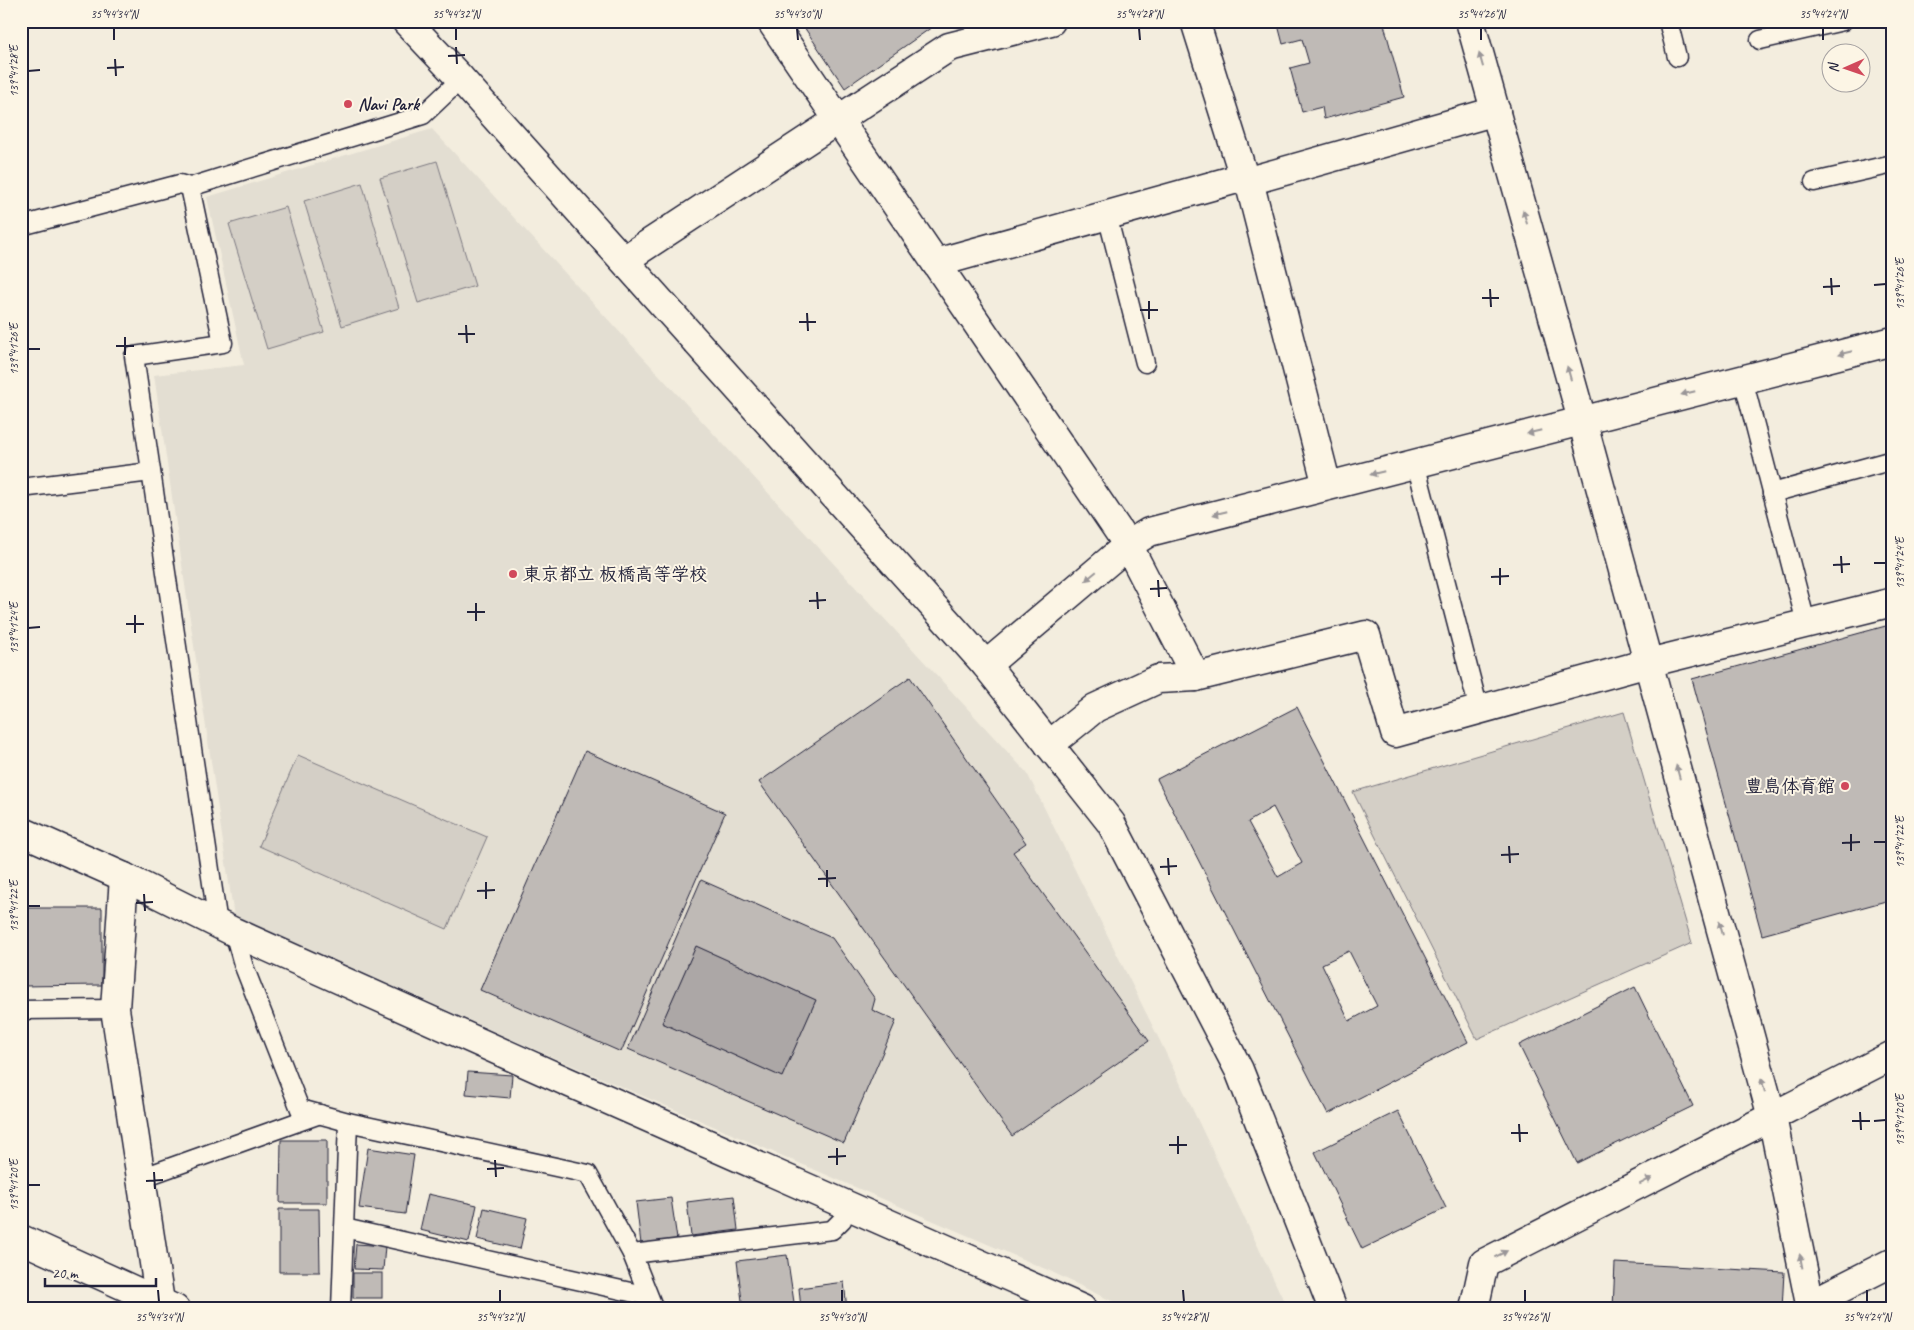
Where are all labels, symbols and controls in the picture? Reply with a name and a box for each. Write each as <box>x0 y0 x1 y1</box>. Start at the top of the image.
text: 35°44'34"N <box>90 6 139 22</box>
text: 35°44'32"N <box>432 6 481 22</box>
text: 35°44'30"N <box>773 6 822 22</box>
text: 35°44'28"N <box>1115 6 1164 22</box>
text: 35°44'26"N <box>1457 6 1506 22</box>
text: 35°44'24"N <box>1799 6 1848 22</box>
north arrow <box>1822 42 1872 92</box>
text: 139°41'28"E <box>6 43 22 97</box>
one-way arrow <box>1477 53 1485 68</box>
text: N <box>1825 61 1842 73</box>
place label: Navi Park <box>358 93 421 115</box>
marker: Navi Park <box>342 98 354 110</box>
one-way arrow <box>1521 209 1529 224</box>
text: 139°41'26"E <box>1892 256 1908 310</box>
text: 139°41'26"E <box>6 321 22 375</box>
one-way arrow <box>1838 349 1853 357</box>
one-way arrow <box>1564 366 1572 381</box>
one-way arrow <box>1680 389 1696 397</box>
one-way arrow <box>1527 428 1542 436</box>
one-way arrow <box>1370 469 1385 477</box>
one-way arrow <box>1212 509 1227 517</box>
text: 139°41'24"E <box>1892 535 1908 589</box>
place label: 東京都立 板橋高等学校 <box>523 563 707 585</box>
marker: 東京都立 板橋高等学校 <box>507 568 519 580</box>
one-way arrow <box>1085 571 1098 582</box>
text: 139°41'24"E <box>6 600 22 654</box>
one-way arrow <box>1673 764 1681 779</box>
place label: 豊島体育館 <box>1745 775 1835 797</box>
marker: 豊島体育館 <box>1839 780 1851 792</box>
text: 139°41'22"E <box>1892 814 1908 868</box>
text: 139°41'22"E <box>6 878 22 932</box>
one-way arrow <box>1716 921 1724 936</box>
one-way arrow <box>1759 1077 1767 1092</box>
text: 139°41'20"E <box>1892 1092 1908 1146</box>
text: 139°41'20"E <box>6 1157 22 1211</box>
one-way arrow <box>1639 1177 1653 1185</box>
one-way arrow <box>1494 1250 1508 1258</box>
one-way arrow <box>1797 1253 1805 1269</box>
scale bar <box>45 1255 156 1287</box>
text: 20 m <box>52 1264 79 1283</box>
text: 35°44'34"N <box>135 1309 184 1325</box>
text: 35°44'32"N <box>476 1309 525 1325</box>
text: 35°44'30"N <box>818 1309 867 1325</box>
text: 35°44'28"N <box>1160 1309 1209 1325</box>
text: 35°44'26"N <box>1501 1309 1550 1325</box>
text: 35°44'24"N <box>1843 1309 1892 1325</box>

